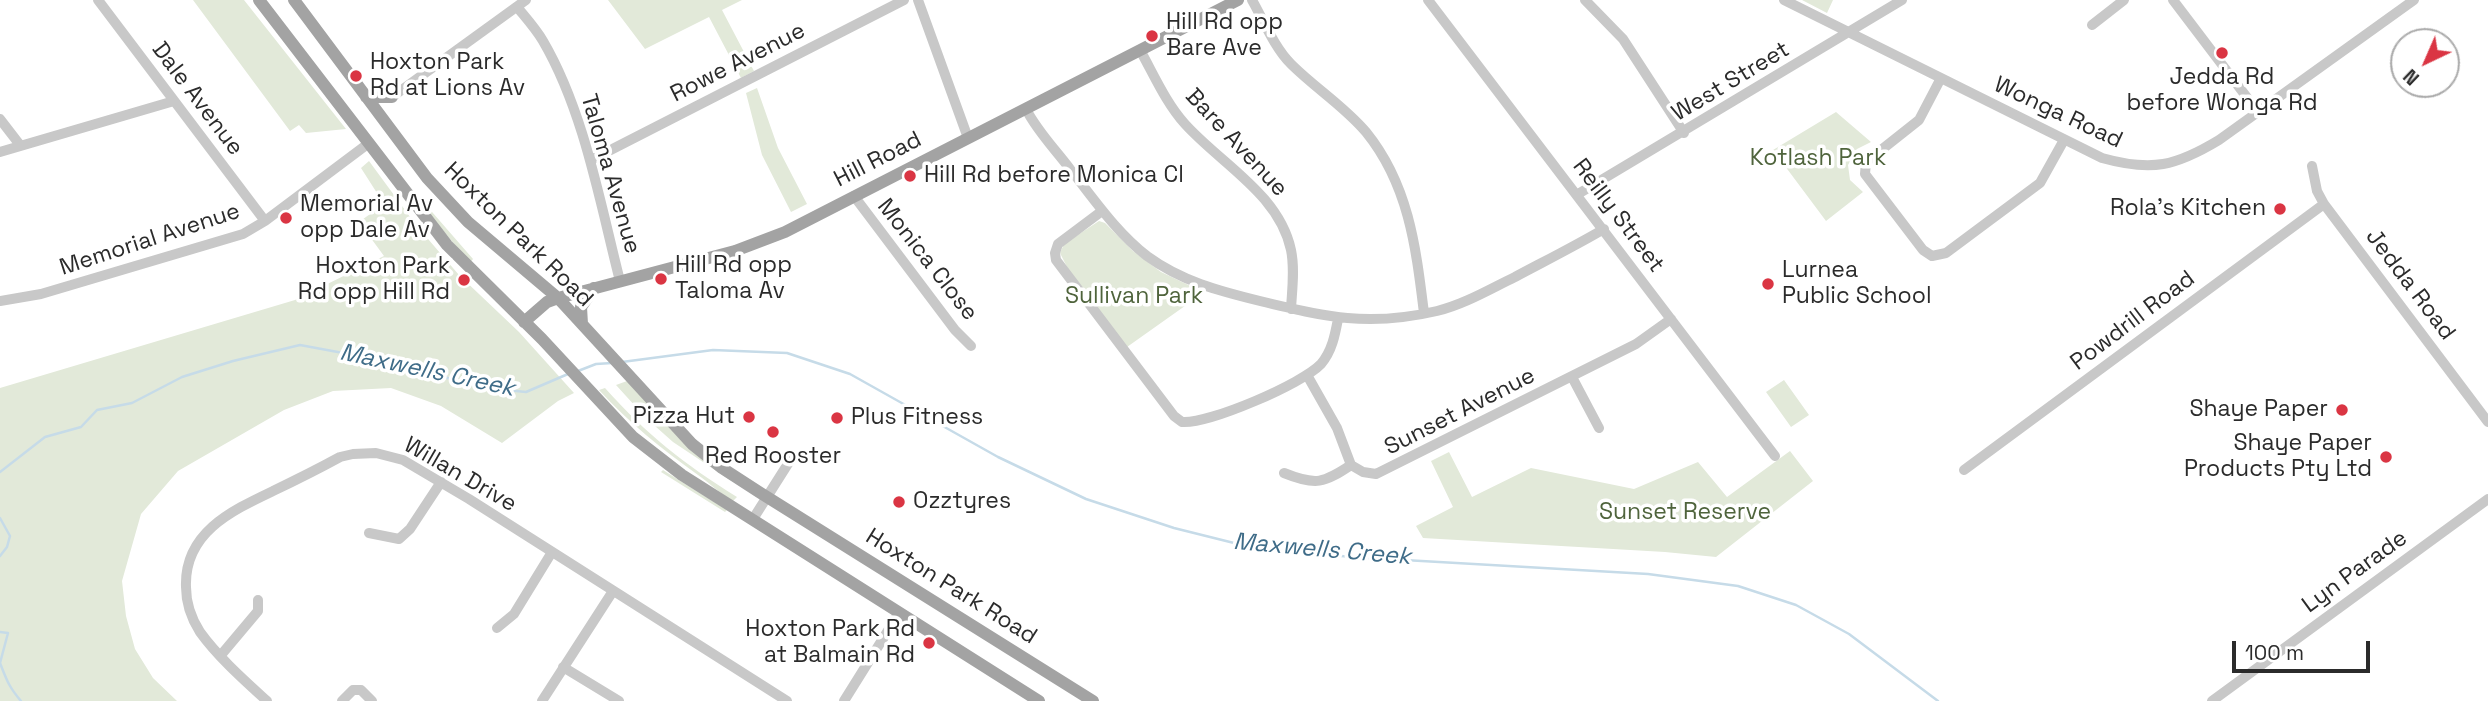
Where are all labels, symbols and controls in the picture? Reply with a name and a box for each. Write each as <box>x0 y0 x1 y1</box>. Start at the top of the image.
place label: Hill Rd opp Bare Ave <box>1166 9 1283 63</box>
street label: Rowe Avenue <box>666 17 810 109</box>
marker: Hill Rd opp Bare Ave <box>1144 28 1160 44</box>
north arrow <box>2390 28 2460 98</box>
street label: West Street <box>1667 36 1795 128</box>
street label: Dale Avenue <box>145 37 249 161</box>
marker: Jedda Rd before Wonga Rd <box>2214 45 2230 61</box>
place label: Hoxton Park Rd at Lions Av <box>370 49 525 103</box>
place label: Jedda Rd before Wonga Rd <box>2127 64 2317 118</box>
text: N <box>2398 64 2425 90</box>
marker: Hoxton Park Rd at Lions Av <box>348 68 364 84</box>
street label: Wonga Road <box>1989 71 2127 155</box>
street label: Bare Avenue <box>1179 83 1293 203</box>
street label: Taloma Avenue <box>574 91 646 257</box>
street label: Hill Road <box>830 126 926 194</box>
park label: Kotlash Park <box>1750 145 1886 173</box>
street label: Reilly Street <box>1566 154 1670 278</box>
street label: Hoxton Park Road <box>438 157 598 313</box>
place label: Hill Rd before Monica Cl <box>924 162 1184 190</box>
marker: Hill Rd before Monica Cl <box>902 168 918 184</box>
place label: Memorial Av opp Dale Av <box>300 191 433 245</box>
street label: Monica Close <box>871 194 983 326</box>
place label: Rola's Kitchen <box>2110 195 2266 223</box>
street label: Memorial Avenue <box>56 198 244 282</box>
marker: Rola's Kitchen <box>2272 201 2288 217</box>
marker: Memorial Av opp Dale Av <box>278 210 294 226</box>
street label: Jedda Road <box>2359 224 2461 346</box>
place label: Hill Rd opp Taloma Av <box>675 252 792 306</box>
place label: Hoxton Park Rd opp Hill Rd <box>298 253 450 307</box>
place label: Lurnea Public School <box>1782 257 1932 311</box>
street label: Powdrill Road <box>2065 265 2201 377</box>
marker: Hill Rd opp Taloma Av <box>653 271 669 287</box>
marker: Hoxton Park Rd opp Hill Rd <box>456 272 472 288</box>
marker: Lurnea Public School <box>1760 276 1776 292</box>
park label: Sullivan Park <box>1065 283 1203 311</box>
water label: Maxwells Creek <box>337 338 517 404</box>
street label: Sunset Avenue <box>1380 362 1540 462</box>
place label: Shaye Paper <box>2189 396 2328 424</box>
marker: Shaye Paper <box>2334 402 2350 418</box>
place label: Pizza Hut <box>633 403 735 431</box>
place label: Plus Fitness <box>851 404 983 432</box>
marker: Pizza Hut <box>741 409 757 425</box>
marker: Plus Fitness <box>829 410 845 426</box>
marker: Red Rooster <box>765 424 781 440</box>
place label: Shaye Paper Products Pty Ltd <box>2184 430 2372 484</box>
street label: Willan Drive <box>399 432 521 518</box>
place label: Red Rooster <box>705 443 841 471</box>
marker: Shaye Paper Products Pty Ltd <box>2378 449 2394 465</box>
place label: Ozztyres <box>913 488 1011 516</box>
marker: Ozztyres <box>891 494 907 510</box>
park label: Sunset Reserve <box>1599 499 1771 527</box>
street label: Hoxton Park Road <box>860 523 1042 651</box>
street label: Lyn Parade <box>2297 525 2413 619</box>
water label: Maxwells Creek <box>1232 528 1412 572</box>
place label: Hoxton Park Rd at Balmain Rd <box>745 616 915 670</box>
scale bar <box>2236 628 2374 672</box>
marker: Hoxton Park Rd at Balmain Rd <box>921 635 937 651</box>
text: 100 m <box>2245 639 2304 666</box>

